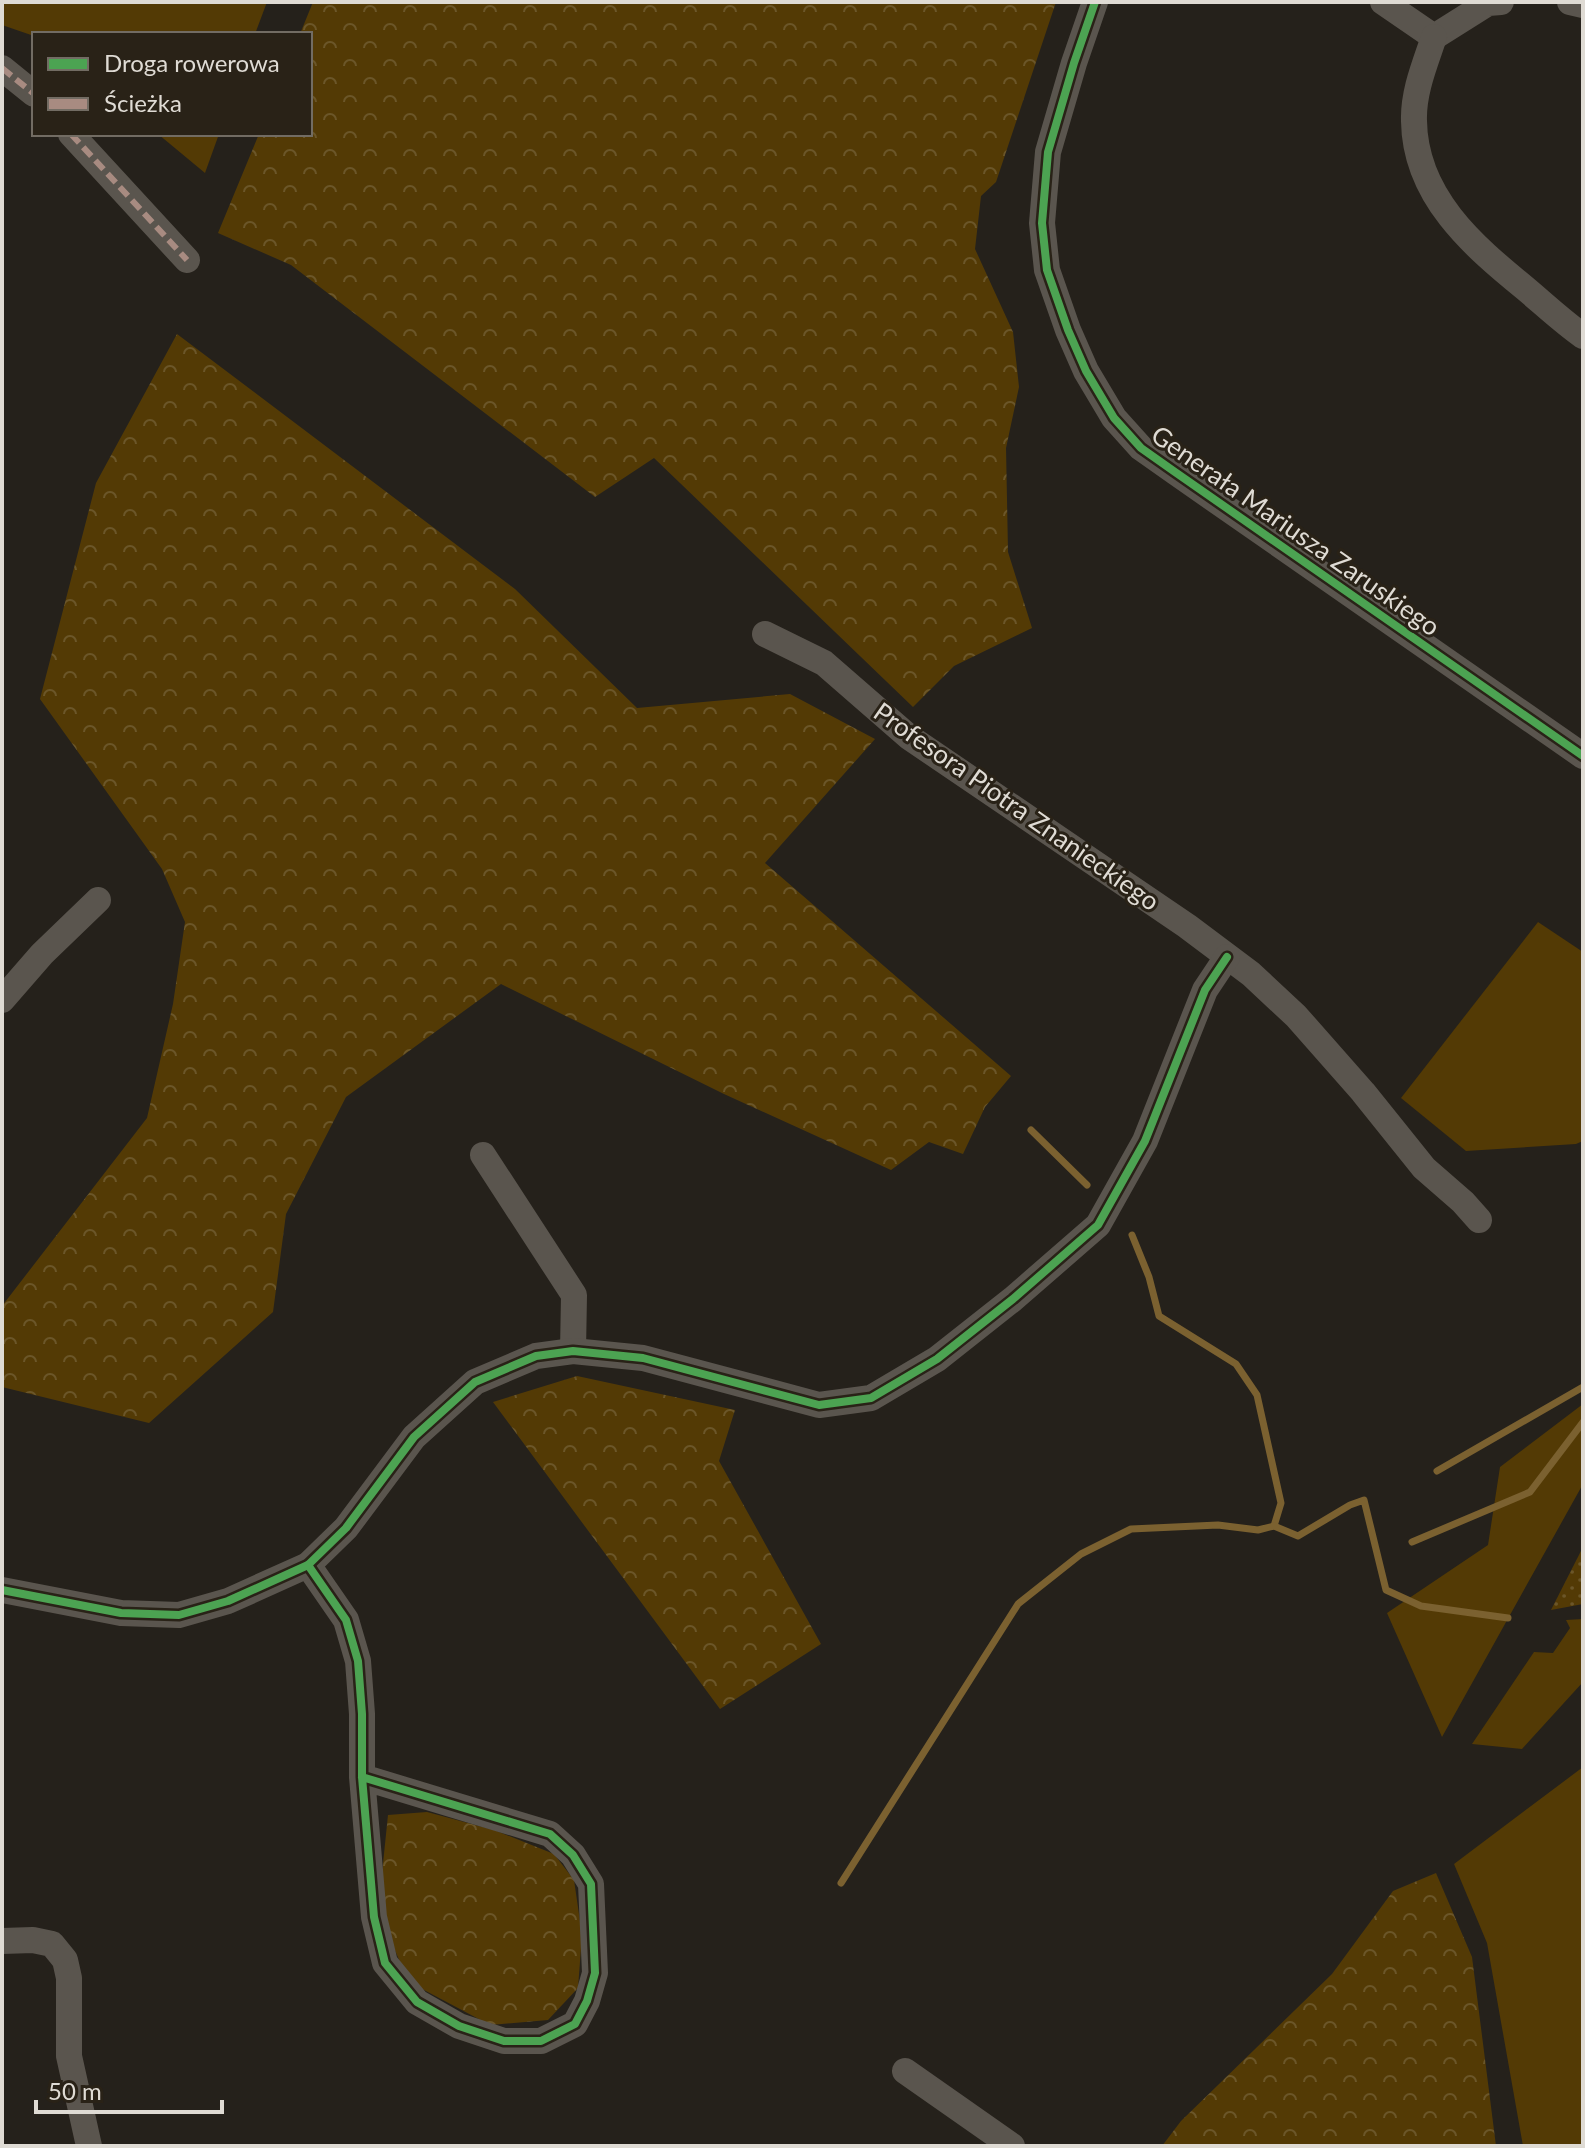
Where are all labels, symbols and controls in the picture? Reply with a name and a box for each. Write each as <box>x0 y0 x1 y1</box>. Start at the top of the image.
legend <box>32 32 312 136</box>
text: Droga rowerowa <box>104 48 280 77</box>
text: Ścieżka <box>104 88 182 117</box>
street label: Generała Mariusza Zaruskiego <box>1146 418 1446 642</box>
street label: Profesora Piotra Znanieckiego <box>868 695 1166 917</box>
scale bar <box>36 2064 222 2114</box>
text: 50 m <box>48 2076 102 2105</box>

